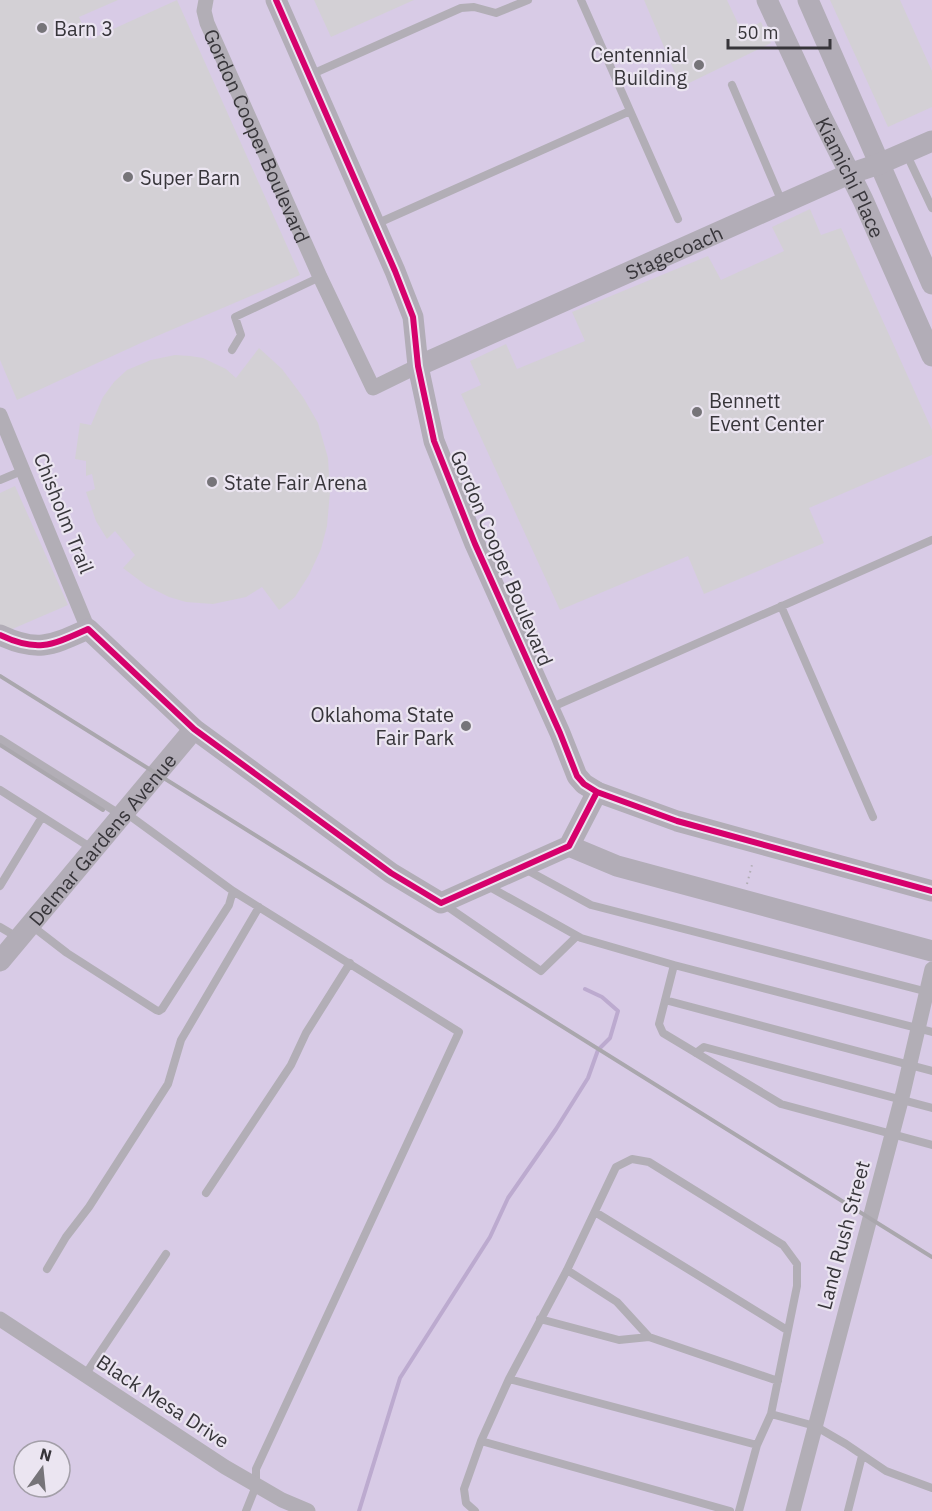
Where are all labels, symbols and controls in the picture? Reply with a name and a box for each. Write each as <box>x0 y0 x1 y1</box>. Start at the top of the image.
scale bar <box>728 12 830 50</box>
place label: Barn 3 <box>54 15 113 42</box>
marker: Barn 3 <box>35 21 49 35</box>
text: 50 m <box>737 21 779 44</box>
street label: Gordon Cooper Boulevard <box>198 24 317 247</box>
place label: Centennial Building <box>590 41 687 91</box>
marker: Centennial Building <box>692 58 706 72</box>
street label: Kiamichi Place <box>810 112 891 242</box>
place label: Super Barn <box>140 164 240 191</box>
marker: Super Barn <box>121 170 135 184</box>
street label: Stagecoach <box>621 219 727 286</box>
place label: Bennett Event Center <box>709 387 824 437</box>
marker: Bennett Event Center <box>690 405 704 419</box>
street label: Gordon Cooper Boulevard <box>444 446 560 670</box>
street label: Chisholm Trail <box>28 449 100 577</box>
place label: State Fair Arena <box>224 469 367 496</box>
marker: State Fair Arena <box>205 475 219 489</box>
place label: Oklahoma State Fair Park <box>311 701 454 751</box>
marker: Oklahoma State Fair Park <box>459 719 473 733</box>
street label: Delmar Gardens Avenue <box>22 747 182 931</box>
street label: Land Rush Street <box>810 1158 876 1312</box>
street label: Black Mesa Drive <box>91 1348 235 1454</box>
north arrow <box>12 1439 72 1499</box>
text: N <box>38 1443 54 1466</box>

